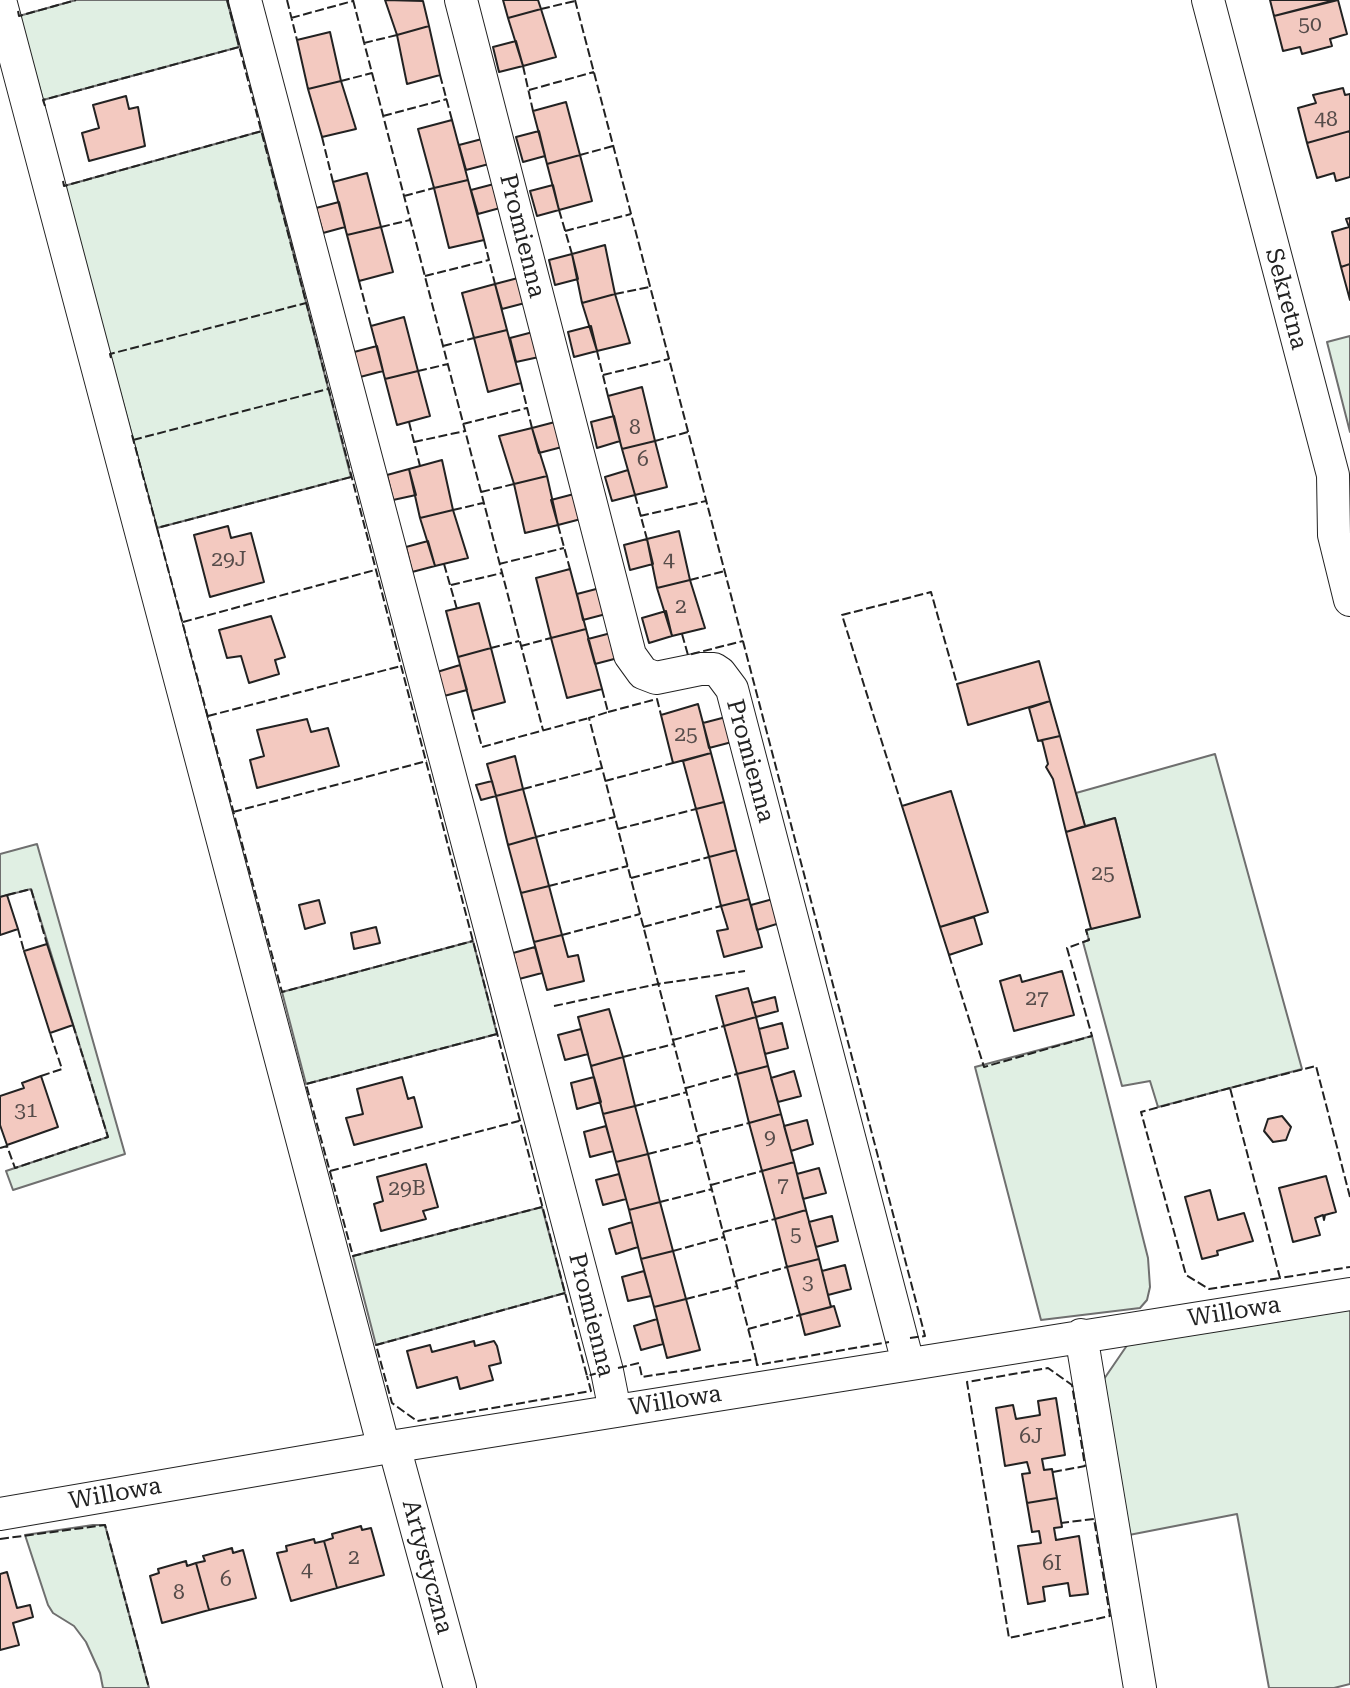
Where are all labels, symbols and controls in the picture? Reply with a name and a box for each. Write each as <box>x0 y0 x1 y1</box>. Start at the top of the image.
house number: 50 <box>1298 12 1322 38</box>
house number: 48 <box>1314 107 1338 133</box>
street label: Promienna <box>493 171 551 301</box>
street label: Sekretna <box>1259 245 1313 353</box>
house number: 8 <box>629 415 641 441</box>
house number: 6 <box>637 447 649 473</box>
house number: 29J <box>211 547 247 573</box>
house number: 4 <box>663 548 675 574</box>
house number: 2 <box>675 594 687 620</box>
street label: Promienna <box>720 696 780 826</box>
house number: 25 <box>674 722 698 748</box>
house number: 25 <box>1091 861 1115 887</box>
house number: 27 <box>1025 986 1049 1012</box>
house number: 31 <box>14 1098 38 1124</box>
house number: 9 <box>764 1125 776 1151</box>
house number: 7 <box>777 1173 789 1199</box>
house number: 29B <box>388 1176 426 1202</box>
house number: 5 <box>790 1222 802 1248</box>
street label: Promienna <box>562 1250 620 1380</box>
house number: 3 <box>802 1270 814 1296</box>
street label: Willowa <box>1186 1290 1282 1334</box>
street label: Willowa <box>627 1379 723 1423</box>
house number: 6J <box>1019 1424 1043 1450</box>
street label: Willowa <box>66 1472 164 1516</box>
street label: Artystyczna <box>395 1497 459 1637</box>
house number: 2 <box>348 1545 360 1571</box>
house number: 6I <box>1042 1551 1062 1577</box>
house number: 4 <box>301 1558 313 1584</box>
house number: 6 <box>220 1567 232 1593</box>
house number: 8 <box>173 1580 185 1606</box>

